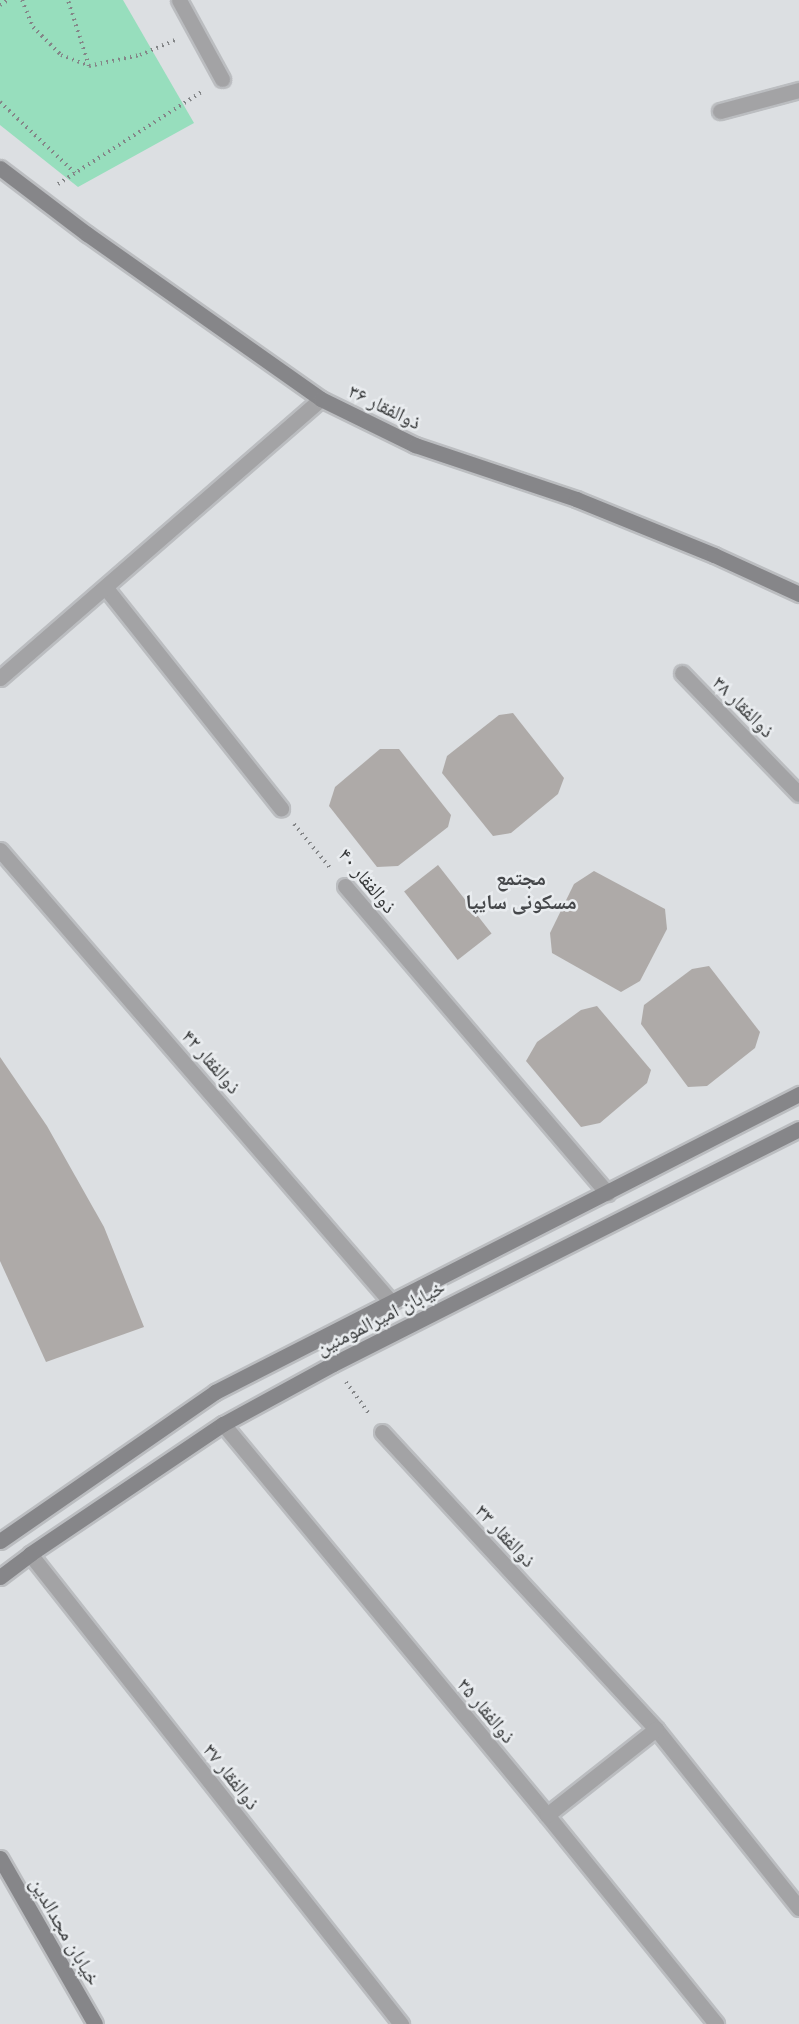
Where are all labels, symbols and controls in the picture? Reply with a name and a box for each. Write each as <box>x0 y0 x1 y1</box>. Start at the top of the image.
street label: ذوالفقار ۳۶ <box>345 378 425 434</box>
street label: ذوالفقار ۳۸ <box>708 670 780 742</box>
street label: ذوالفقار ۴۰ <box>334 843 402 917</box>
district label: مجتمع مسکونی سایپا <box>465 865 577 915</box>
street label: ذوالفقار ۴۲ <box>178 1024 246 1098</box>
street label: خیابان امیرالمومنین <box>312 1274 448 1360</box>
street label: ذوالفقار ۳۳ <box>471 1499 541 1571</box>
street label: ذوالفقار ۳۵ <box>453 1673 521 1747</box>
street label: ذوالفقار ۳۷ <box>199 1738 265 1814</box>
street label: خیابان مجدالدین <box>25 1873 107 1989</box>

